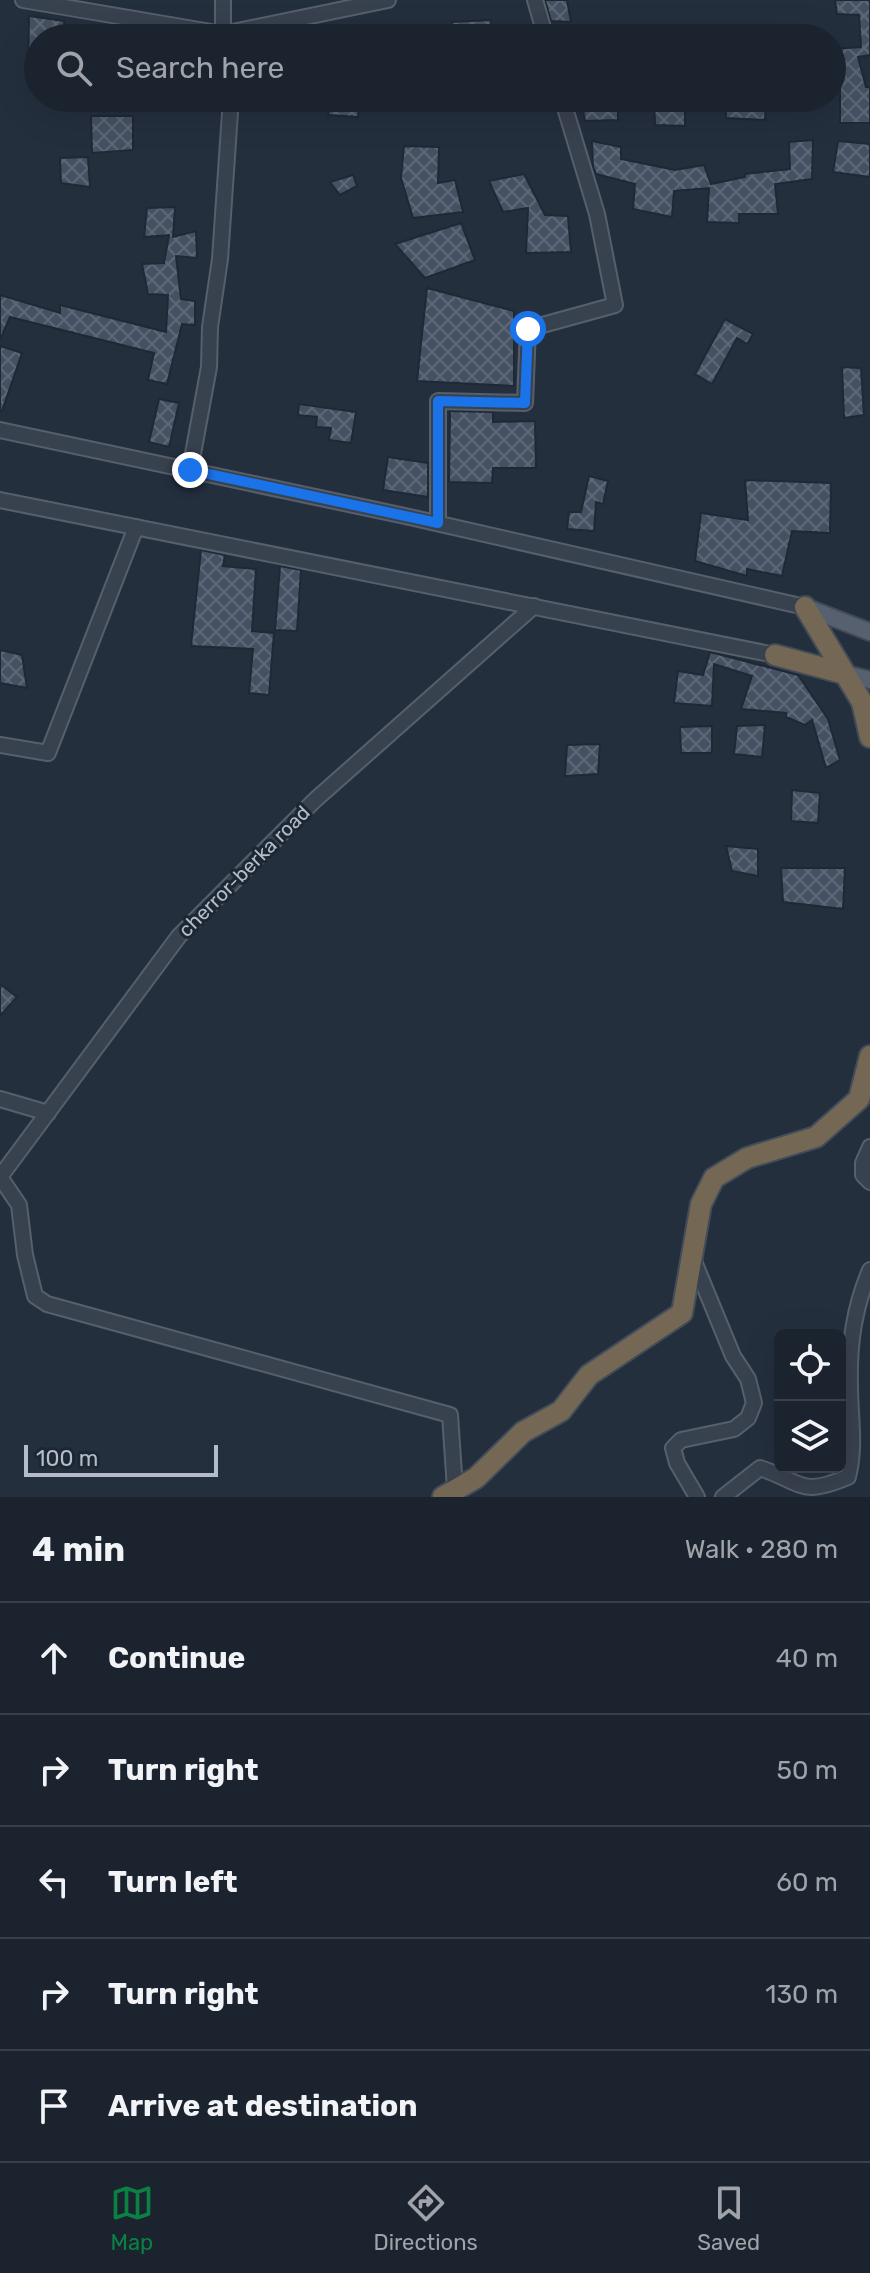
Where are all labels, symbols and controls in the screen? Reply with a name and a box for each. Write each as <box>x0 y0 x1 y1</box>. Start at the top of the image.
search box <box>24 24 846 112</box>
icon: search <box>52 46 96 90</box>
text: Search here <box>116 50 284 86</box>
route start <box>510 311 546 347</box>
route end <box>172 452 208 488</box>
street label: cherror-berka road <box>173 800 315 942</box>
map controls <box>774 1329 846 1473</box>
button: locate <box>774 1329 846 1401</box>
button: layers <box>774 1401 846 1473</box>
scale bar <box>24 1441 218 1477</box>
text: 100 m <box>36 1445 98 1472</box>
text: 4 min <box>32 1529 125 1570</box>
text: Walk · 280 m <box>685 1534 838 1565</box>
icon: ahead <box>32 1636 76 1680</box>
text: Continue <box>108 1640 245 1676</box>
text: 40 m <box>776 1643 838 1674</box>
icon: right <box>32 1748 76 1792</box>
text: Turn right <box>108 1752 259 1788</box>
text: 50 m <box>777 1755 838 1786</box>
icon: left <box>32 1860 76 1904</box>
text: Turn left <box>108 1864 238 1900</box>
text: 60 m <box>776 1867 838 1898</box>
icon: right <box>32 1972 76 2016</box>
text: Turn right <box>108 1976 259 2012</box>
text: 130 m <box>765 1979 838 2010</box>
icon: arrive <box>32 2084 76 2128</box>
text: Arrive at destination <box>108 2088 418 2124</box>
tab: Map <box>110 2181 154 2256</box>
tab: Directions <box>373 2181 478 2256</box>
tab: Saved <box>697 2181 760 2256</box>

